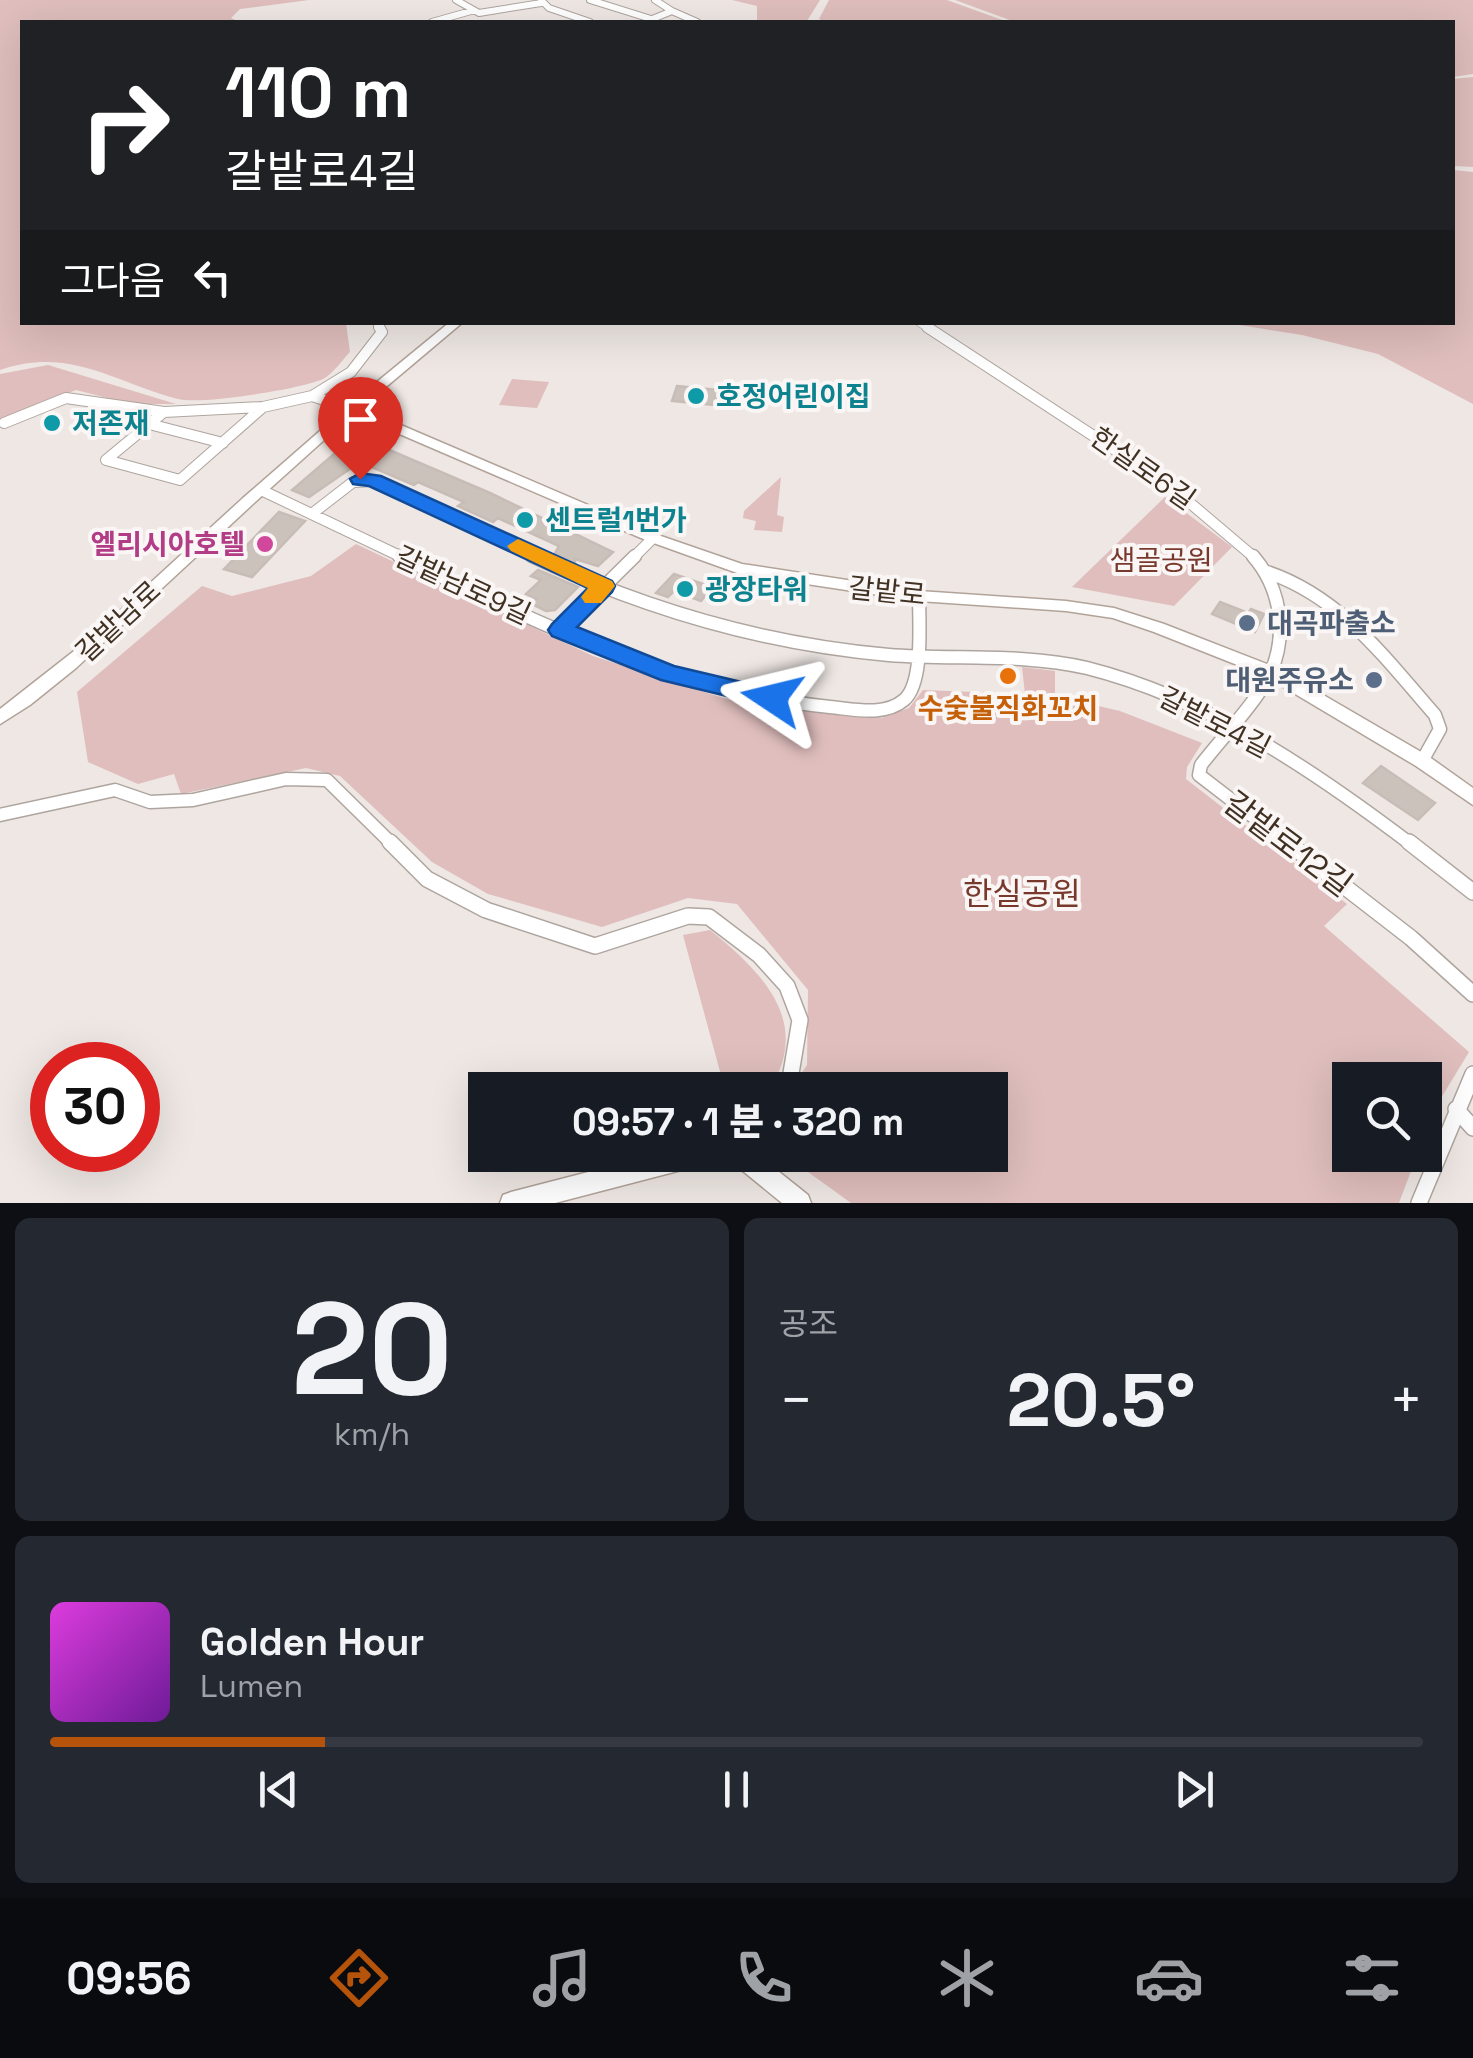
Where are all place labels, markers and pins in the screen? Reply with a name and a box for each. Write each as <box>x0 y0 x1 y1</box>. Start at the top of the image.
pin <box>318 377 403 480</box>
place label: 호정어린이집 <box>716 378 871 414</box>
marker: 호정어린이집 <box>685 385 707 407</box>
place label: 저존재 <box>72 405 149 441</box>
marker: 저존재 <box>41 412 63 434</box>
place label: 센트럴1번가 <box>545 502 687 538</box>
marker: 센트럴1번가 <box>514 509 536 531</box>
place label: 엘리시아호텔 <box>90 526 245 562</box>
marker: 엘리시아호텔 <box>254 533 276 555</box>
place label: 광장타워 <box>705 571 808 607</box>
marker: 광장타워 <box>674 578 696 600</box>
place label: 대곡파출소 <box>1267 605 1396 641</box>
marker: 대곡파출소 <box>1236 612 1258 634</box>
place label: 대원주유소 <box>1225 662 1354 698</box>
marker: 수숯불직화꼬치 <box>997 665 1019 687</box>
marker: 대원주유소 <box>1363 669 1385 691</box>
place label: 수숯불직화꼬치 <box>918 690 1098 726</box>

